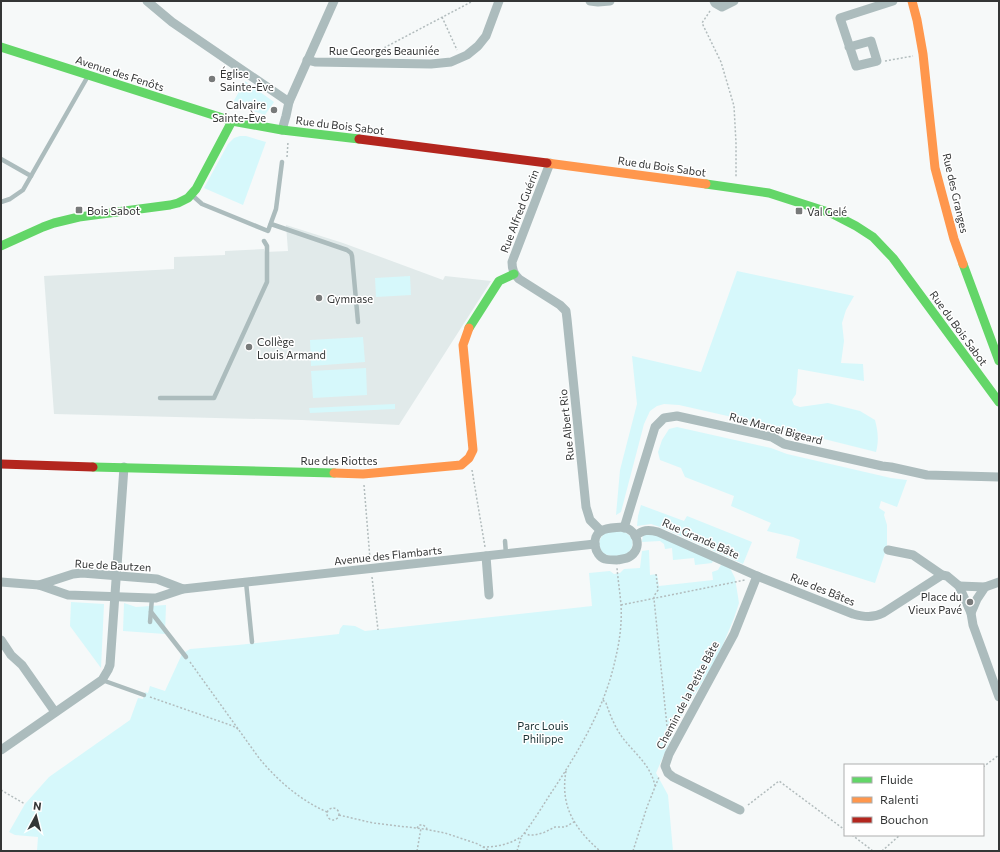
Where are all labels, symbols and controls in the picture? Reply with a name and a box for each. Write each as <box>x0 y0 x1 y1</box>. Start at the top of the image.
street label: Rue Georges Beauniée <box>329 44 439 57</box>
street label: Avenue des Fenôts <box>74 53 166 93</box>
place label: Église Sainte-Ève <box>220 66 274 93</box>
marker: Église Sainte-Ève <box>207 74 217 84</box>
place label: Calvaire Sainte-Ève <box>212 98 266 124</box>
marker: Calvaire Sainte-Ève <box>269 105 279 115</box>
street label: Rue du Bois Sabot <box>295 113 386 137</box>
street label: Rue des Granges <box>940 152 972 234</box>
street label: Rue du Bois Sabot <box>617 153 708 179</box>
street label: Rue Alfred Guérin <box>497 168 541 254</box>
place label: Bois Sabot <box>87 204 141 217</box>
marker: Bois Sabot <box>74 205 84 215</box>
place label: Val Gelé <box>807 205 847 218</box>
marker: Val Gelé <box>794 206 804 216</box>
street label: Rue du Bois Sabot <box>927 288 991 368</box>
place label: Gymnase <box>327 292 373 305</box>
marker: Gymnase <box>314 293 324 303</box>
place label: Collège Louis Armand <box>257 335 326 361</box>
marker: Collège Louis Armand <box>244 342 254 352</box>
street label: Rue Albert Rio <box>556 388 576 461</box>
street label: Rue Marcel Bigeard <box>728 409 824 447</box>
street label: Rue des Riottes <box>300 454 378 467</box>
street label: Rue Grande Bâte <box>660 515 742 561</box>
street label: Avenue des Flambarts <box>333 543 443 567</box>
street label: Rue de Bautzen <box>74 557 152 573</box>
street label: Rue des Bâtes <box>789 570 857 608</box>
place label: Place du Vieux Pavé <box>908 590 962 616</box>
marker: Place du Vieux Pavé <box>965 597 975 607</box>
street label: Chemin de la Petite Bâte <box>653 639 721 751</box>
park label: Parc Louis Philippe <box>517 719 569 745</box>
legend <box>844 764 984 836</box>
text: Fluide <box>880 772 913 786</box>
text: Ralenti <box>880 792 919 806</box>
north arrow <box>16 796 56 836</box>
text: N <box>32 799 42 813</box>
text: Bouchon <box>880 812 928 826</box>

